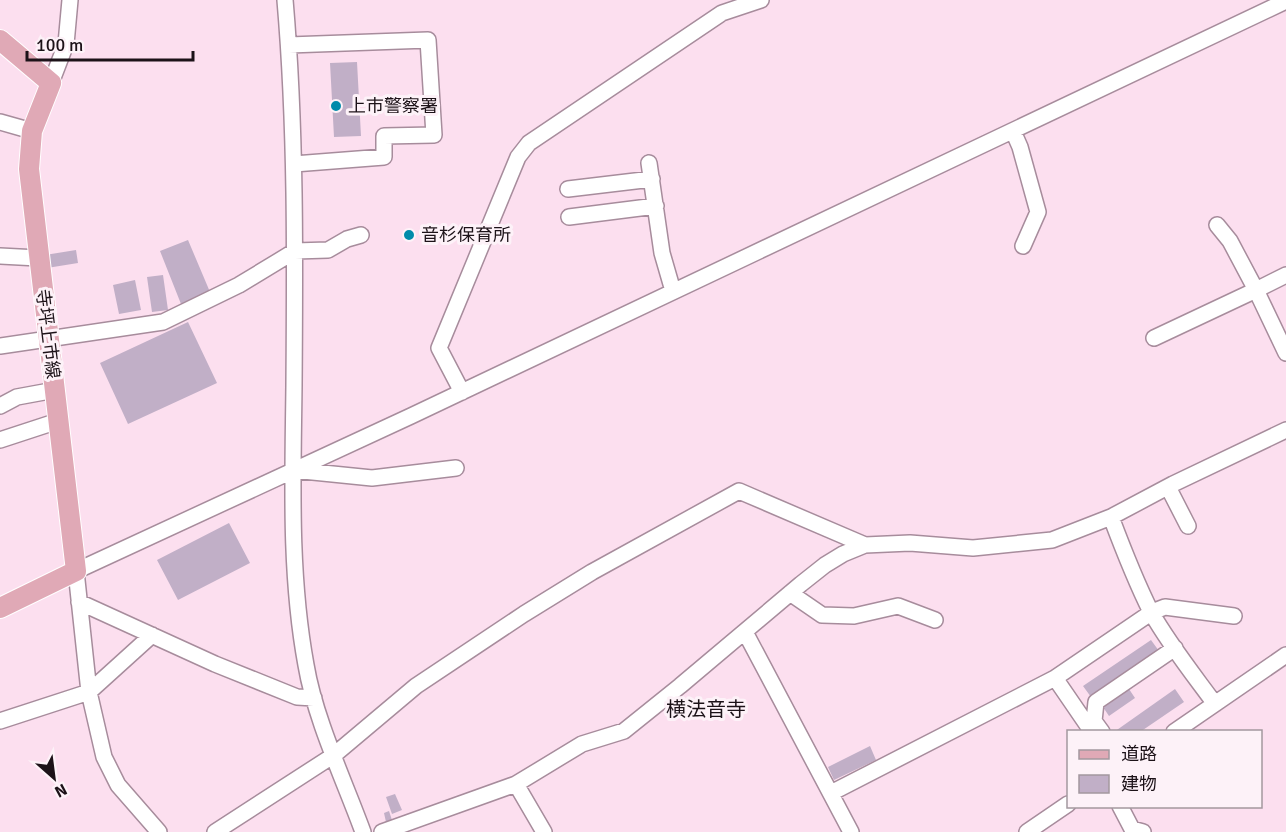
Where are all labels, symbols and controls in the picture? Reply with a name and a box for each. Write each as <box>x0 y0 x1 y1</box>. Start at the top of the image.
scale bar <box>27 24 194 62</box>
text: 100 m <box>36 34 83 56</box>
place label: 上市警察署 <box>348 95 438 117</box>
marker: 上市警察署 <box>329 99 343 113</box>
place label: 音杉保育所 <box>421 224 511 246</box>
marker: 音杉保育所 <box>402 228 416 242</box>
street label: 寺坪上市線 <box>32 288 64 380</box>
district label: 横法音寺 <box>666 697 746 722</box>
legend <box>1067 730 1262 808</box>
text: 道路 <box>1121 743 1157 765</box>
north arrow <box>24 748 84 808</box>
text: 建物 <box>1121 773 1157 795</box>
text: N <box>51 779 70 802</box>

